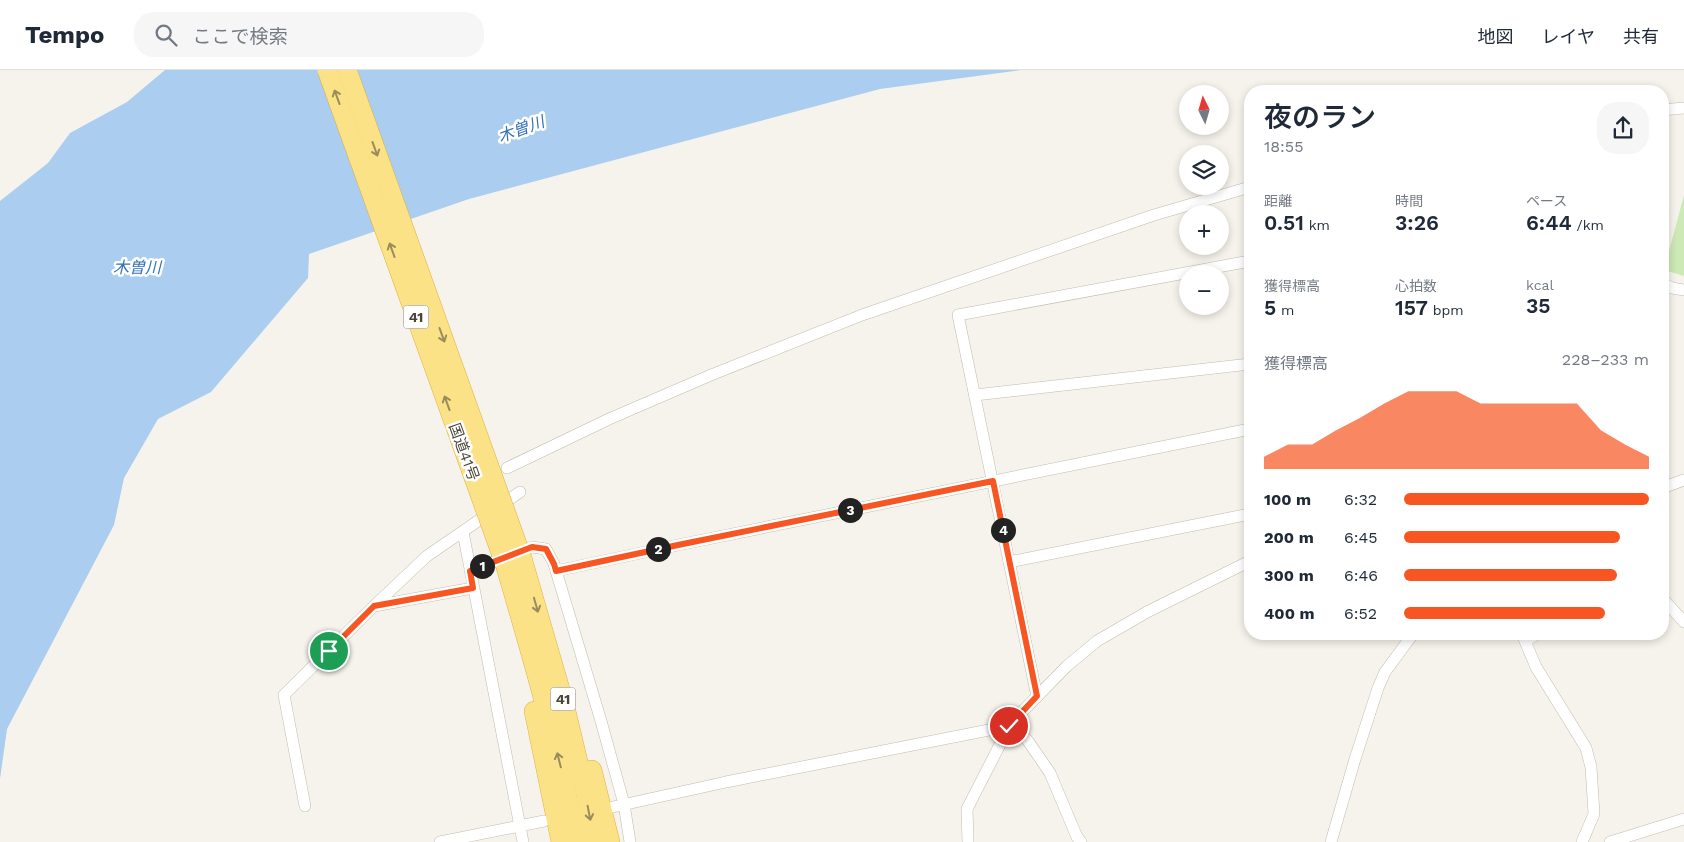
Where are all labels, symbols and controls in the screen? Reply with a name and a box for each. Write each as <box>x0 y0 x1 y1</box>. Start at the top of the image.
search box <box>134 12 484 57</box>
text: Tempo <box>25 21 104 49</box>
icon: search <box>152 21 180 49</box>
text: ここで検索 <box>192 25 287 48</box>
text: 地図 <box>1478 26 1514 47</box>
text: レイヤ <box>1542 26 1595 47</box>
text: 共有 <box>1623 26 1659 47</box>
north arrow <box>1179 85 1229 135</box>
map controls <box>1179 85 1229 315</box>
one-way arrow <box>332 90 341 105</box>
text: 夜のラン <box>1264 101 1376 134</box>
button: share <box>1597 102 1649 154</box>
water label: 木曽川 <box>495 111 549 146</box>
text: 18:55 <box>1264 137 1303 156</box>
one-way arrow <box>371 141 380 156</box>
button: layers <box>1179 145 1229 195</box>
text: 距離 <box>1264 193 1292 209</box>
text: 時間 <box>1395 193 1423 209</box>
text: ペース <box>1526 193 1567 209</box>
button: + <box>1179 205 1229 255</box>
text: 0.51 <box>1264 210 1304 235</box>
text: 3:26 <box>1395 210 1439 235</box>
text: 6:44 <box>1526 210 1572 235</box>
text: km <box>1304 217 1330 233</box>
text: /km <box>1572 217 1604 233</box>
one-way arrow <box>387 243 396 258</box>
water label: 木曽川 <box>113 258 163 277</box>
button: − <box>1179 265 1229 315</box>
text: kcal <box>1526 277 1554 293</box>
text: 獲得標高 <box>1264 278 1320 294</box>
text: 心拍数 <box>1395 278 1437 294</box>
text: 35 <box>1526 293 1551 318</box>
text: 5 <box>1264 295 1276 320</box>
text: 157 <box>1395 295 1428 320</box>
text: m <box>1276 302 1294 318</box>
text: bpm <box>1428 302 1464 318</box>
road number: 41 <box>404 306 428 328</box>
one-way arrow <box>438 327 447 342</box>
text: 228–233 m <box>1562 350 1649 369</box>
text: 獲得標高 <box>1264 354 1328 373</box>
one-way arrow <box>442 396 451 411</box>
street label: 国道41号 <box>445 421 483 483</box>
text: 100 m <box>1264 490 1311 509</box>
text: 6:32 <box>1344 490 1377 509</box>
pin: 3 <box>838 498 862 522</box>
text: 3 <box>846 502 855 518</box>
pin: 4 <box>990 518 1016 542</box>
text: 4 <box>999 522 1008 538</box>
text: 200 m <box>1264 528 1314 547</box>
text: 6:45 <box>1344 528 1378 547</box>
pin: 2 <box>646 536 670 562</box>
text: 2 <box>654 541 663 557</box>
pin: 1 <box>470 554 494 578</box>
text: 1 <box>479 558 486 574</box>
text: 300 m <box>1264 566 1314 585</box>
text: 6:46 <box>1344 566 1378 585</box>
one-way arrow <box>531 597 541 613</box>
text: 400 m <box>1264 604 1315 623</box>
text: 6:52 <box>1344 604 1377 623</box>
pin <box>308 630 350 672</box>
icon: arrive <box>315 637 343 665</box>
road number: 41 <box>550 688 576 710</box>
pin <box>988 705 1030 747</box>
icon: check <box>995 712 1023 740</box>
one-way arrow <box>554 753 563 769</box>
one-way arrow <box>585 805 594 821</box>

